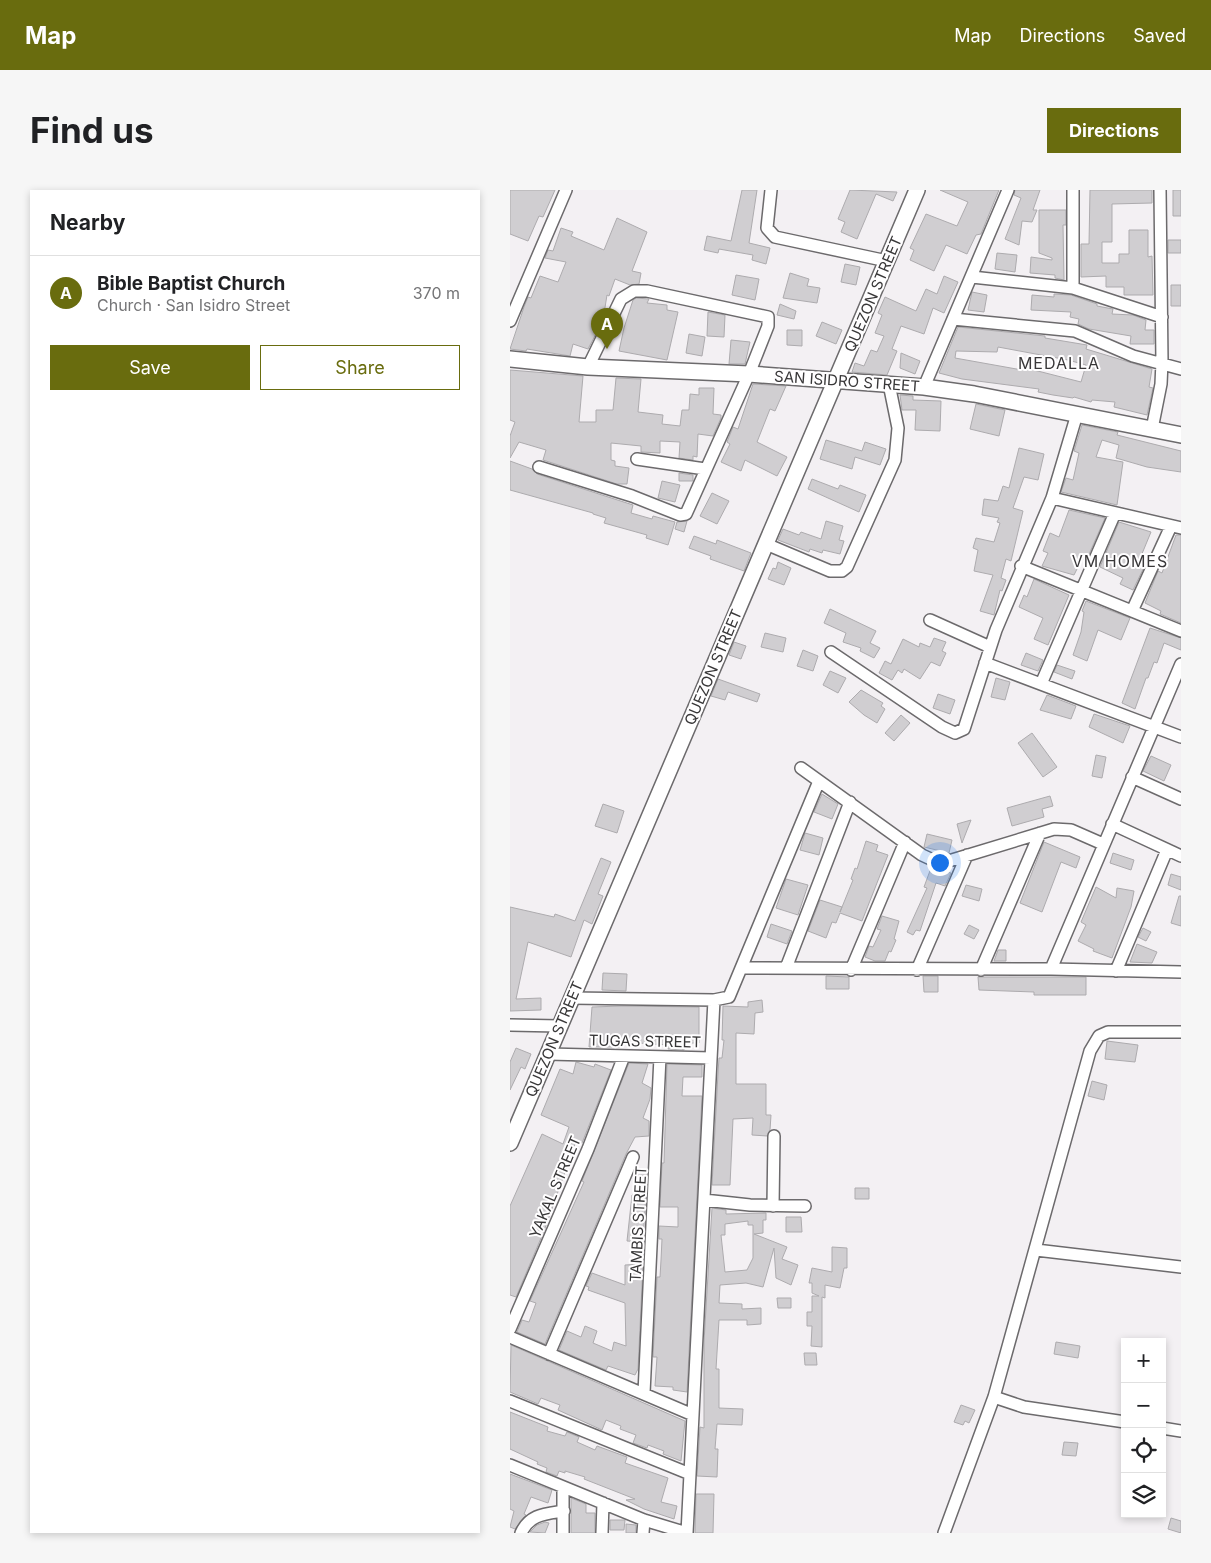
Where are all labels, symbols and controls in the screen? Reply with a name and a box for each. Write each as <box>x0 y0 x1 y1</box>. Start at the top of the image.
text: Map <box>25 21 76 50</box>
text: Map <box>954 25 992 46</box>
text: Directions <box>1020 25 1105 46</box>
text: Saved <box>1133 25 1186 46</box>
button: Directions <box>1047 108 1181 153</box>
text: Find us <box>30 109 154 151</box>
text: Nearby <box>50 210 125 235</box>
street label: QUEZON STREET <box>840 233 906 355</box>
text: Bible Baptist Church <box>97 272 285 295</box>
text: A <box>60 283 72 303</box>
text: 370 m <box>413 283 460 303</box>
text: Church · San Isidro Street <box>97 295 290 315</box>
pin: A <box>591 308 623 349</box>
button: Save <box>50 345 250 390</box>
button: Share <box>260 345 460 390</box>
district label: MEDALLA <box>1018 353 1100 373</box>
street label: SAN ISIDRO STREET <box>774 366 920 396</box>
district label: VM HOMES <box>1072 551 1168 571</box>
street label: QUEZON STREET <box>680 606 746 728</box>
your location <box>927 850 953 876</box>
street label: QUEZON STREET <box>521 978 587 1100</box>
street label: TUGAS STREET <box>589 1031 701 1051</box>
street label: YAKAL STREET <box>525 1133 585 1241</box>
street label: TAMBIS STREET <box>625 1165 651 1283</box>
map controls <box>1121 1338 1166 1518</box>
button: + <box>1121 1338 1166 1383</box>
button: − <box>1121 1383 1166 1428</box>
button: locate <box>1121 1428 1166 1473</box>
button: layers <box>1121 1473 1166 1518</box>

